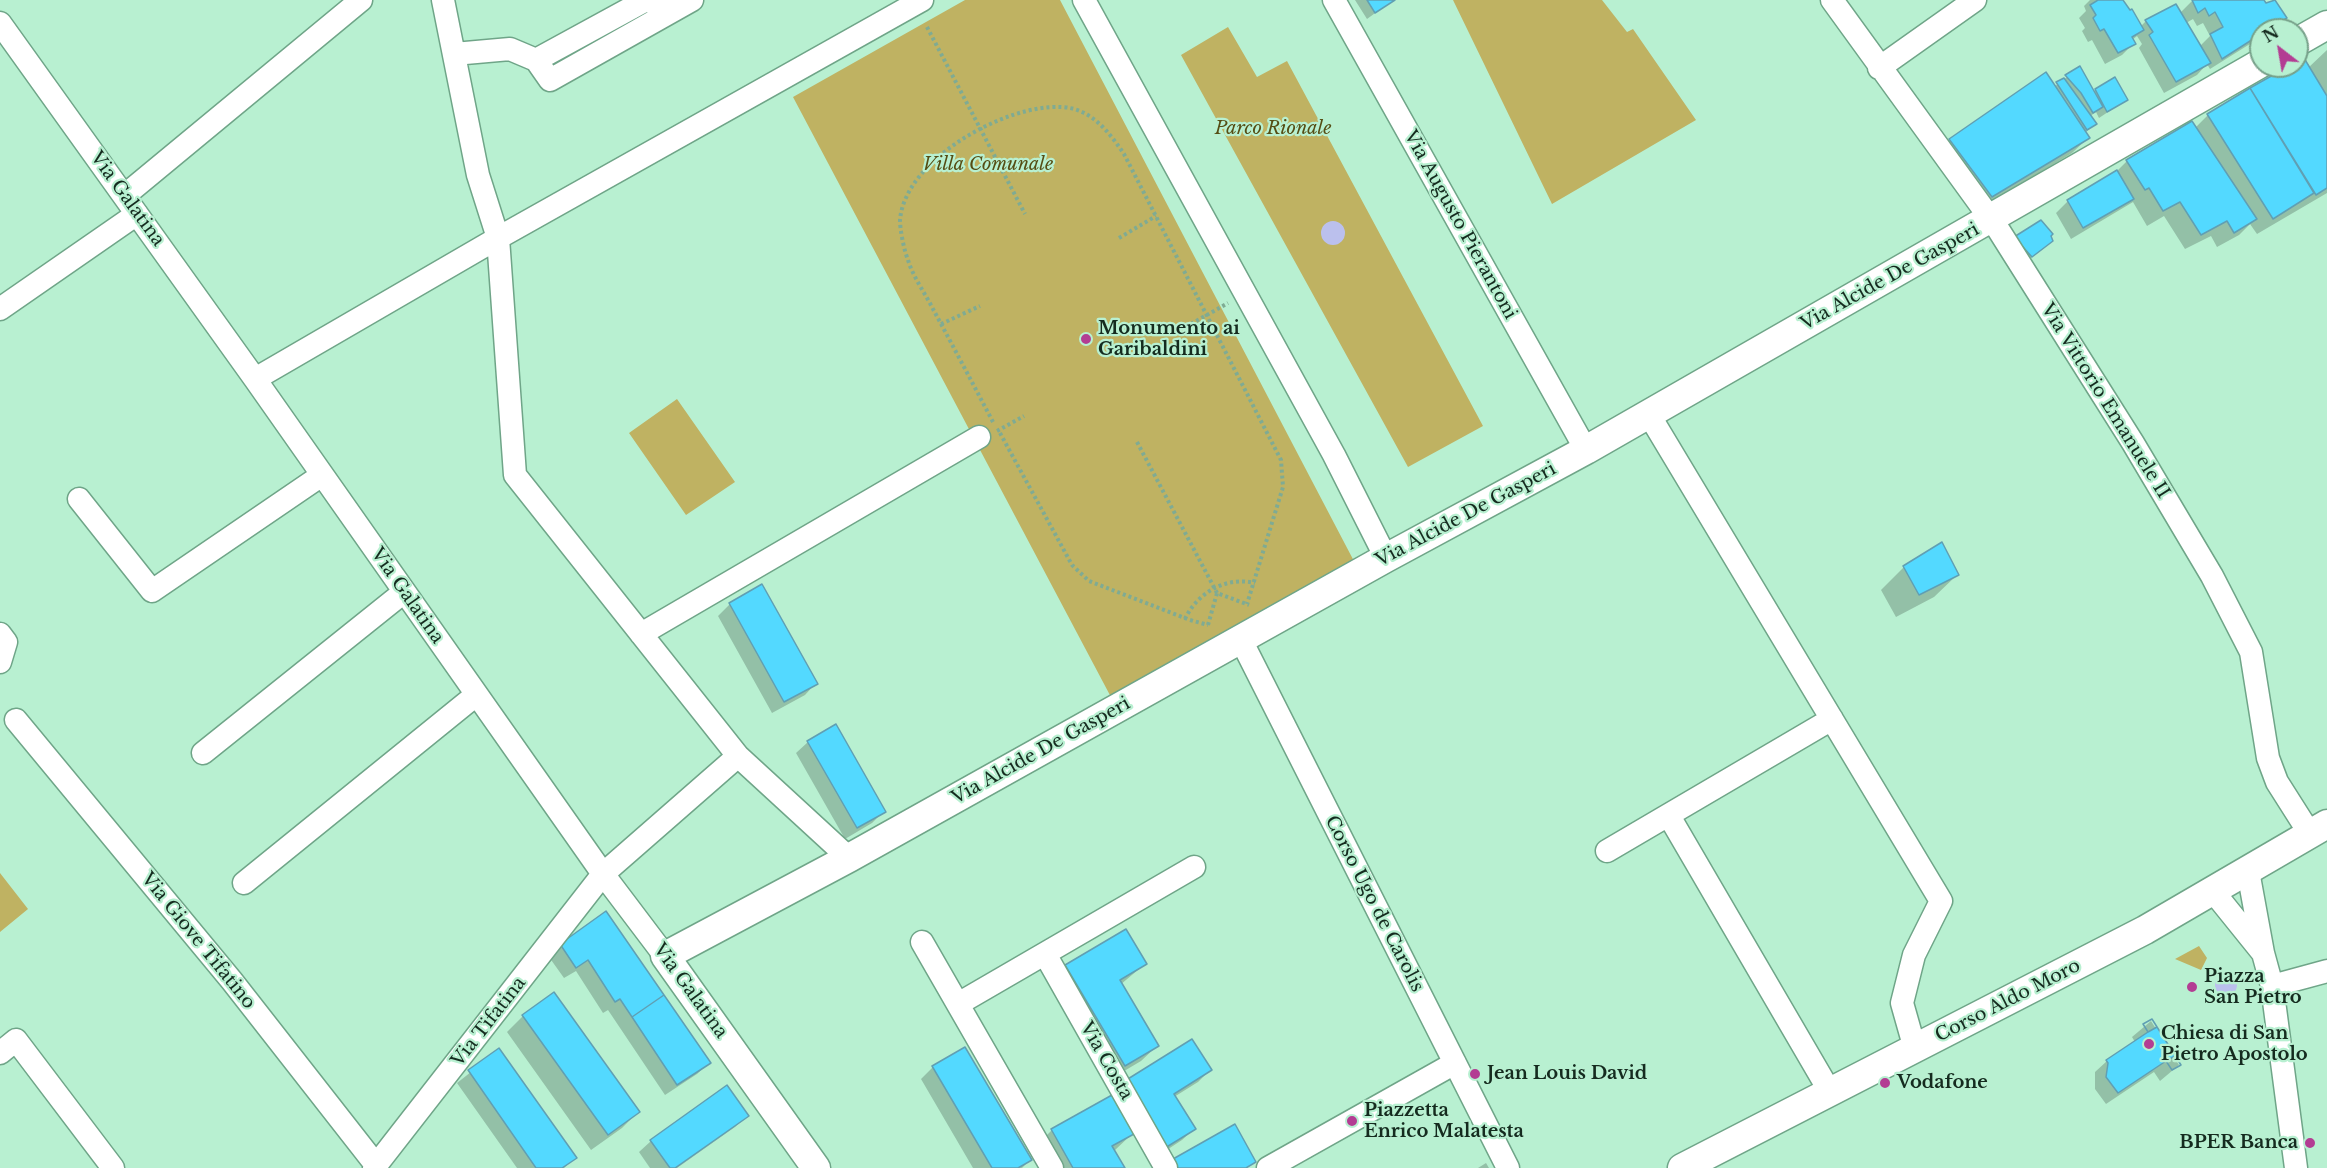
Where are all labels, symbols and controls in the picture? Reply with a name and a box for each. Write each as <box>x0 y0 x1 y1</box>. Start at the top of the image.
north arrow <box>2249 18 2309 78</box>
text: N <box>2259 22 2282 47</box>
park label: Parco Rionale <box>1215 118 1331 140</box>
street label: Via Augusto Pierantoni <box>1399 127 1521 323</box>
street label: Via Galatina <box>85 147 169 251</box>
park label: Villa Comunale <box>923 154 1053 176</box>
street label: Via Alcide De Gasperi <box>1797 219 1983 335</box>
street label: Via Vittorio Emanuele II <box>2036 300 2174 502</box>
place label: Monumento ai Garibaldini <box>1098 318 1240 360</box>
marker: Monumento ai Garibaldini <box>1079 332 1093 346</box>
street label: Via Alcide De Gasperi <box>1372 458 1560 572</box>
street label: Via Galatina <box>366 544 448 648</box>
street label: Via Alcide De Gasperi <box>948 693 1134 809</box>
street label: Corso Ugo de Carolis <box>1320 812 1428 996</box>
street label: Via Giove Tifatino <box>136 869 260 1013</box>
street label: Via Galatina <box>648 939 732 1043</box>
street label: Corso Aldo Moro <box>1932 955 2084 1047</box>
place label: Piazza San Pietro <box>2204 966 2302 1008</box>
street label: Via Tifatina <box>447 973 531 1071</box>
marker: Piazza San Pietro <box>2185 980 2199 994</box>
street label: Via Costa <box>1075 1018 1137 1104</box>
place label: Chiesa di San Pietro Apostolo <box>2161 1023 2308 1066</box>
marker: Chiesa di San Pietro Apostolo <box>2142 1037 2156 1051</box>
place label: Jean Louis David <box>1487 1063 1647 1085</box>
marker: Jean Louis David <box>1468 1067 1482 1081</box>
place label: Vodafone <box>1897 1072 1988 1094</box>
marker: Vodafone <box>1878 1076 1892 1090</box>
place label: Piazzetta Enrico Malatesta <box>1364 1100 1524 1142</box>
marker: Piazzetta Enrico Malatesta <box>1345 1114 1359 1128</box>
place label: BPER Banca <box>2179 1132 2298 1154</box>
marker: BPER Banca <box>2303 1136 2317 1150</box>

